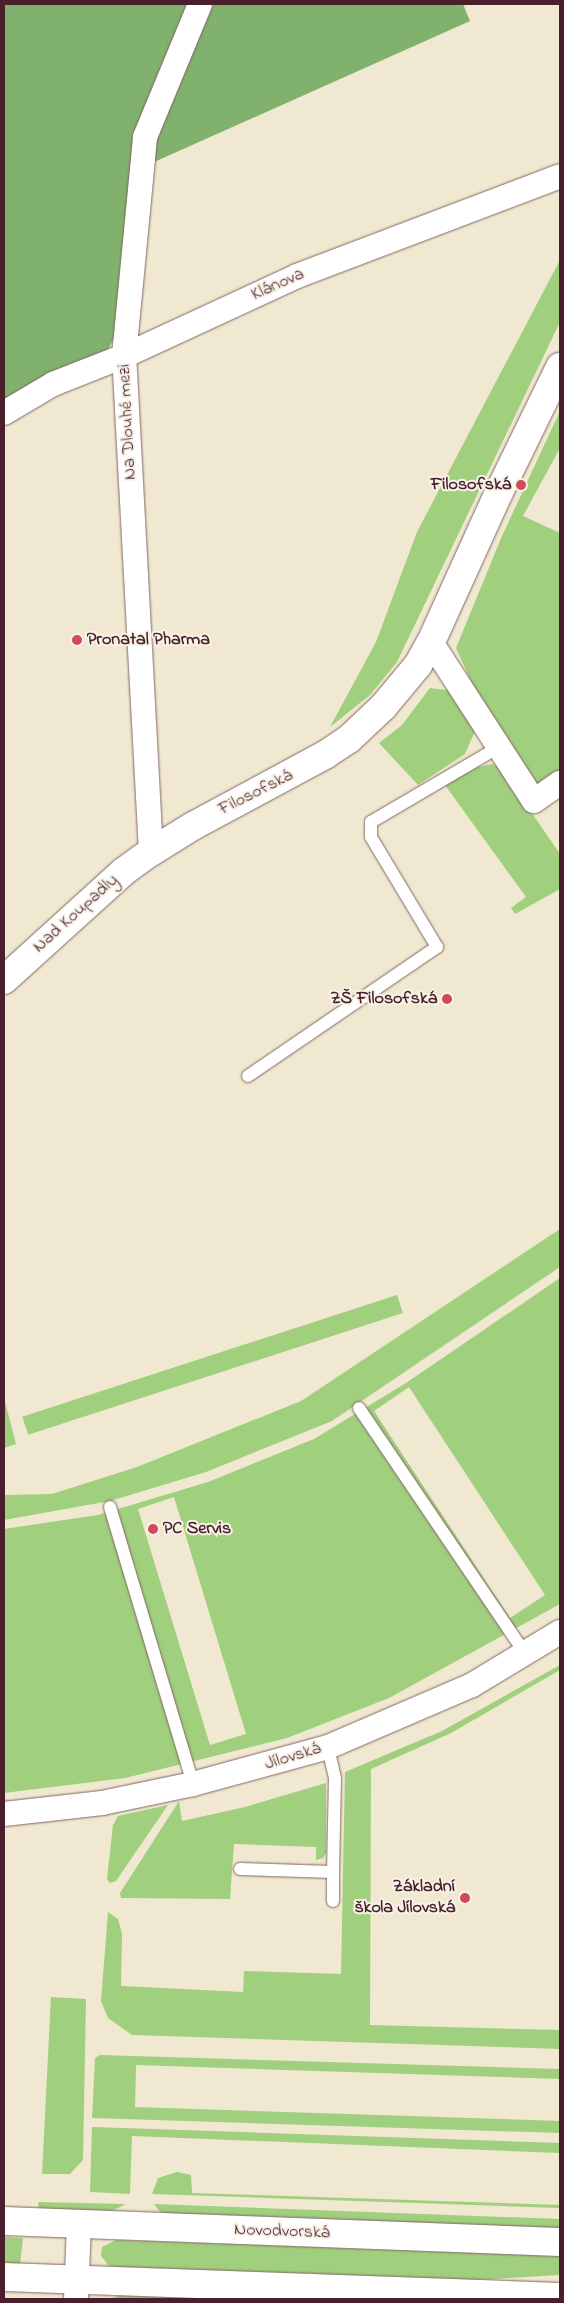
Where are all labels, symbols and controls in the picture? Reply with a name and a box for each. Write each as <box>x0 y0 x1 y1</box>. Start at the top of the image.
street label: Klánova <box>248 264 308 306</box>
street label: Na Dlouhé mezi <box>114 363 142 481</box>
place label: Filosofská <box>431 474 511 496</box>
marker: Filosofská <box>515 479 527 491</box>
place label: Pronatal Pharma <box>87 629 210 651</box>
marker: Pronatal Pharma <box>71 634 83 646</box>
street label: Filosofská <box>215 765 297 821</box>
street label: Nad Koupadly <box>29 870 123 958</box>
place label: ZŠ Filosofská <box>330 988 437 1010</box>
marker: ZŠ Filosofská <box>441 993 453 1005</box>
place label: PC Servis <box>163 1518 231 1540</box>
marker: PC Servis <box>147 1523 159 1535</box>
street label: Jílovská <box>262 1738 324 1776</box>
place label: Základní škola Jílovská <box>354 1877 455 1920</box>
marker: Základní škola Jílovská <box>459 1892 471 1904</box>
street label: Novodvorská <box>234 2220 330 2244</box>

